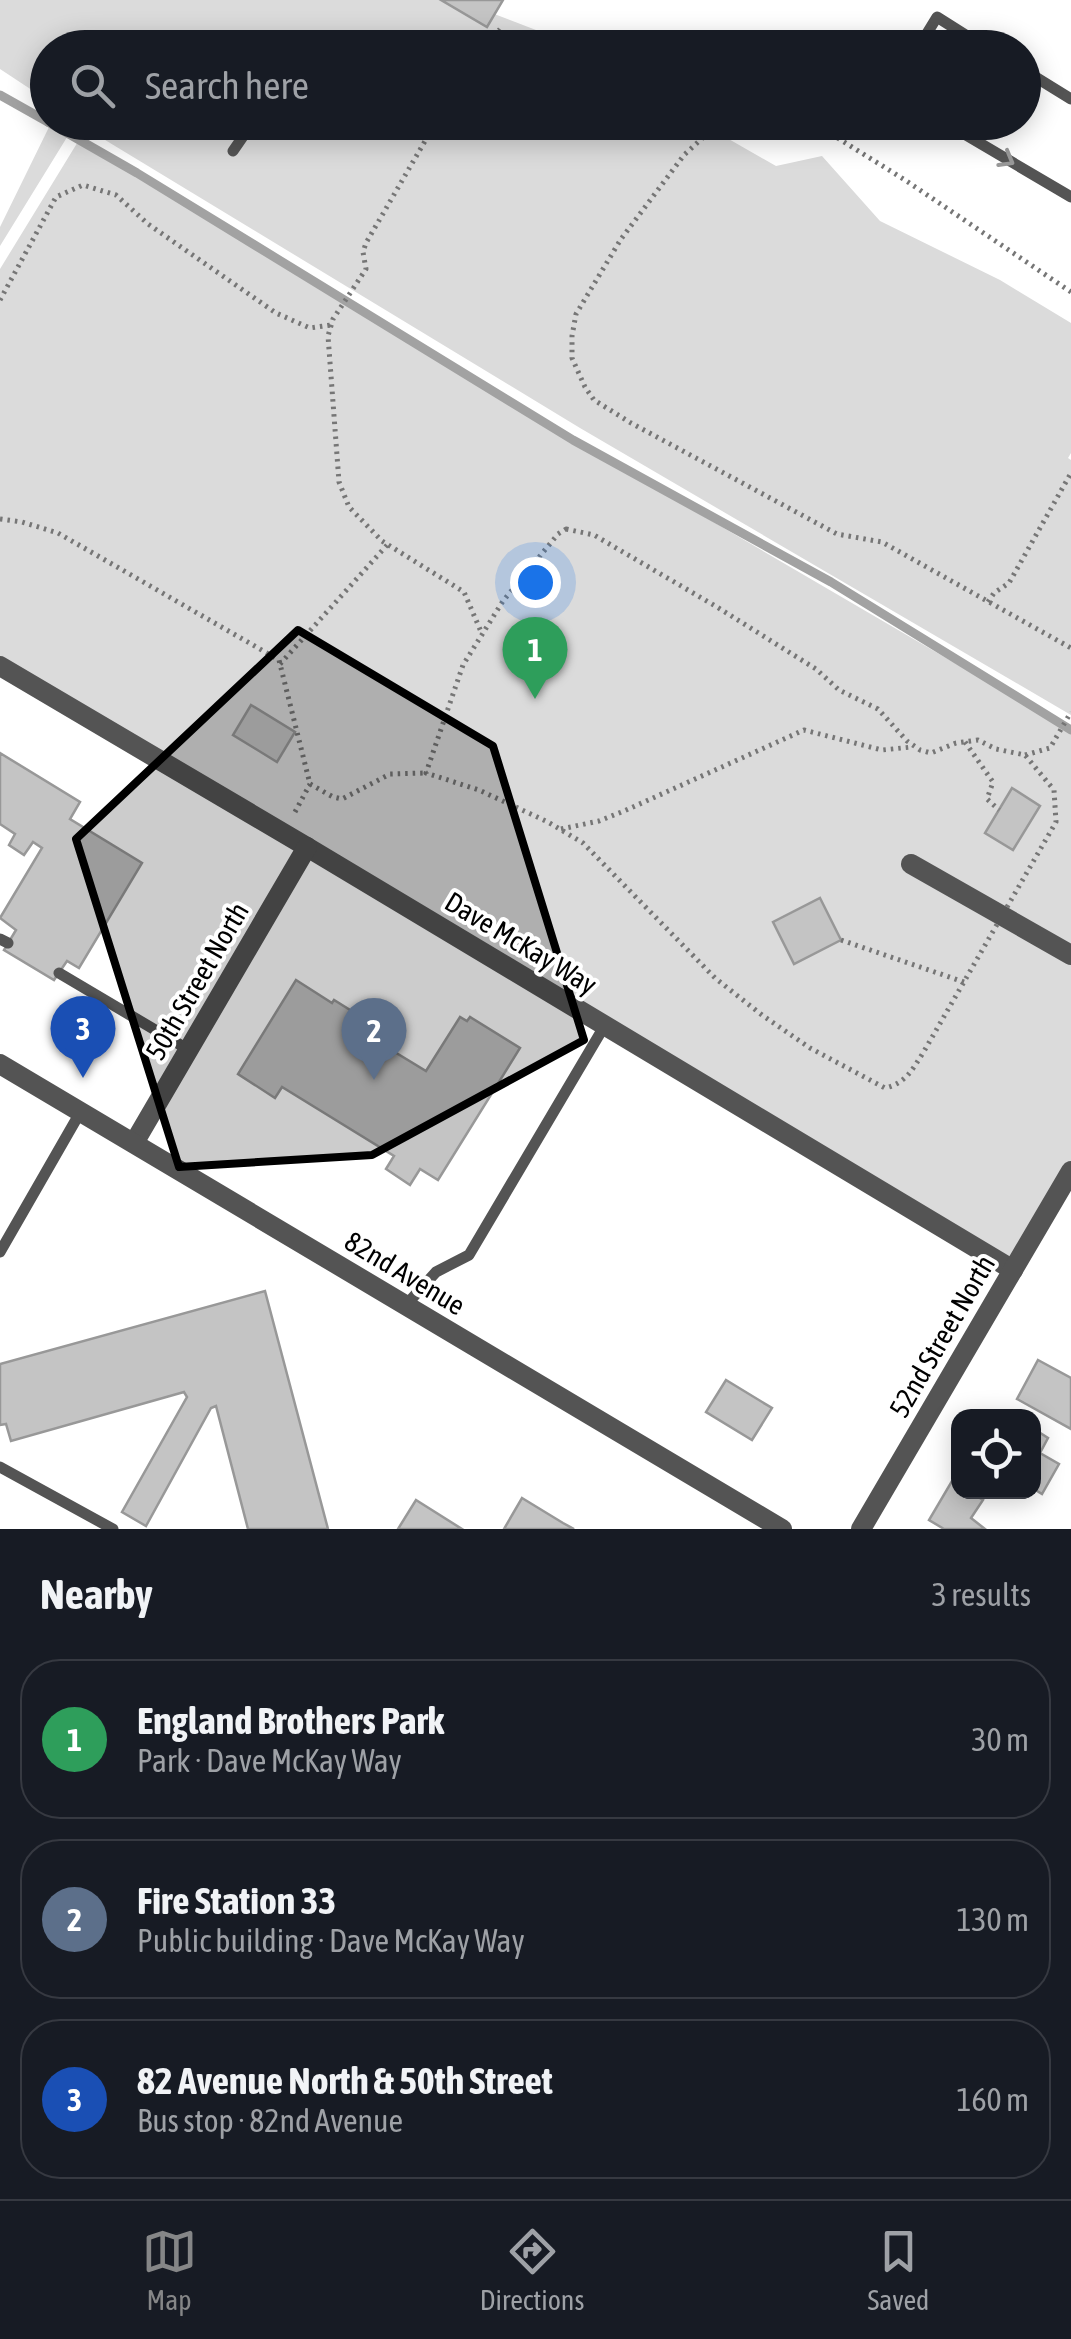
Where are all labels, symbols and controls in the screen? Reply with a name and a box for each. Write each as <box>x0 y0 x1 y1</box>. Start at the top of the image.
search box <box>30 30 1041 140</box>
icon: search <box>65 58 120 113</box>
text: Search here <box>145 64 309 107</box>
one-way arrow <box>997 148 1015 167</box>
your location <box>510 557 561 608</box>
pin: 1 <box>502 616 568 699</box>
street label: Dave McKay Way <box>439 885 603 1001</box>
street label: 50th Street North <box>139 897 255 1065</box>
pin: 3 <box>51 996 116 1078</box>
pin: 2 <box>342 998 406 1080</box>
street label: 82nd Avenue <box>339 1225 471 1321</box>
street label: 52nd Street North <box>883 1249 1001 1423</box>
map controls <box>951 1409 1041 1499</box>
button: locate <box>951 1409 1041 1499</box>
text: Nearby <box>40 1570 153 1618</box>
text: 3 results <box>932 1576 1031 1613</box>
text: England Brothers Park <box>137 1699 444 1742</box>
text: 1 <box>67 1721 82 1758</box>
text: 30 m <box>971 1721 1029 1758</box>
text: Park · Dave McKay Way <box>137 1742 402 1779</box>
text: Fire Station 33 <box>137 1879 336 1922</box>
text: 2 <box>67 1901 82 1938</box>
text: 130 m <box>956 1901 1029 1938</box>
text: Public building · Dave McKay Way <box>137 1922 525 1959</box>
text: 82 Avenue North & 50th Street <box>137 2059 553 2102</box>
text: 3 <box>67 2081 82 2118</box>
text: 160 m <box>956 2081 1029 2118</box>
text: Bus stop · 82nd Avenue <box>137 2102 403 2139</box>
tab: Map <box>142 2224 197 2316</box>
tab: Directions <box>480 2224 584 2316</box>
tab: Saved <box>868 2224 929 2316</box>

